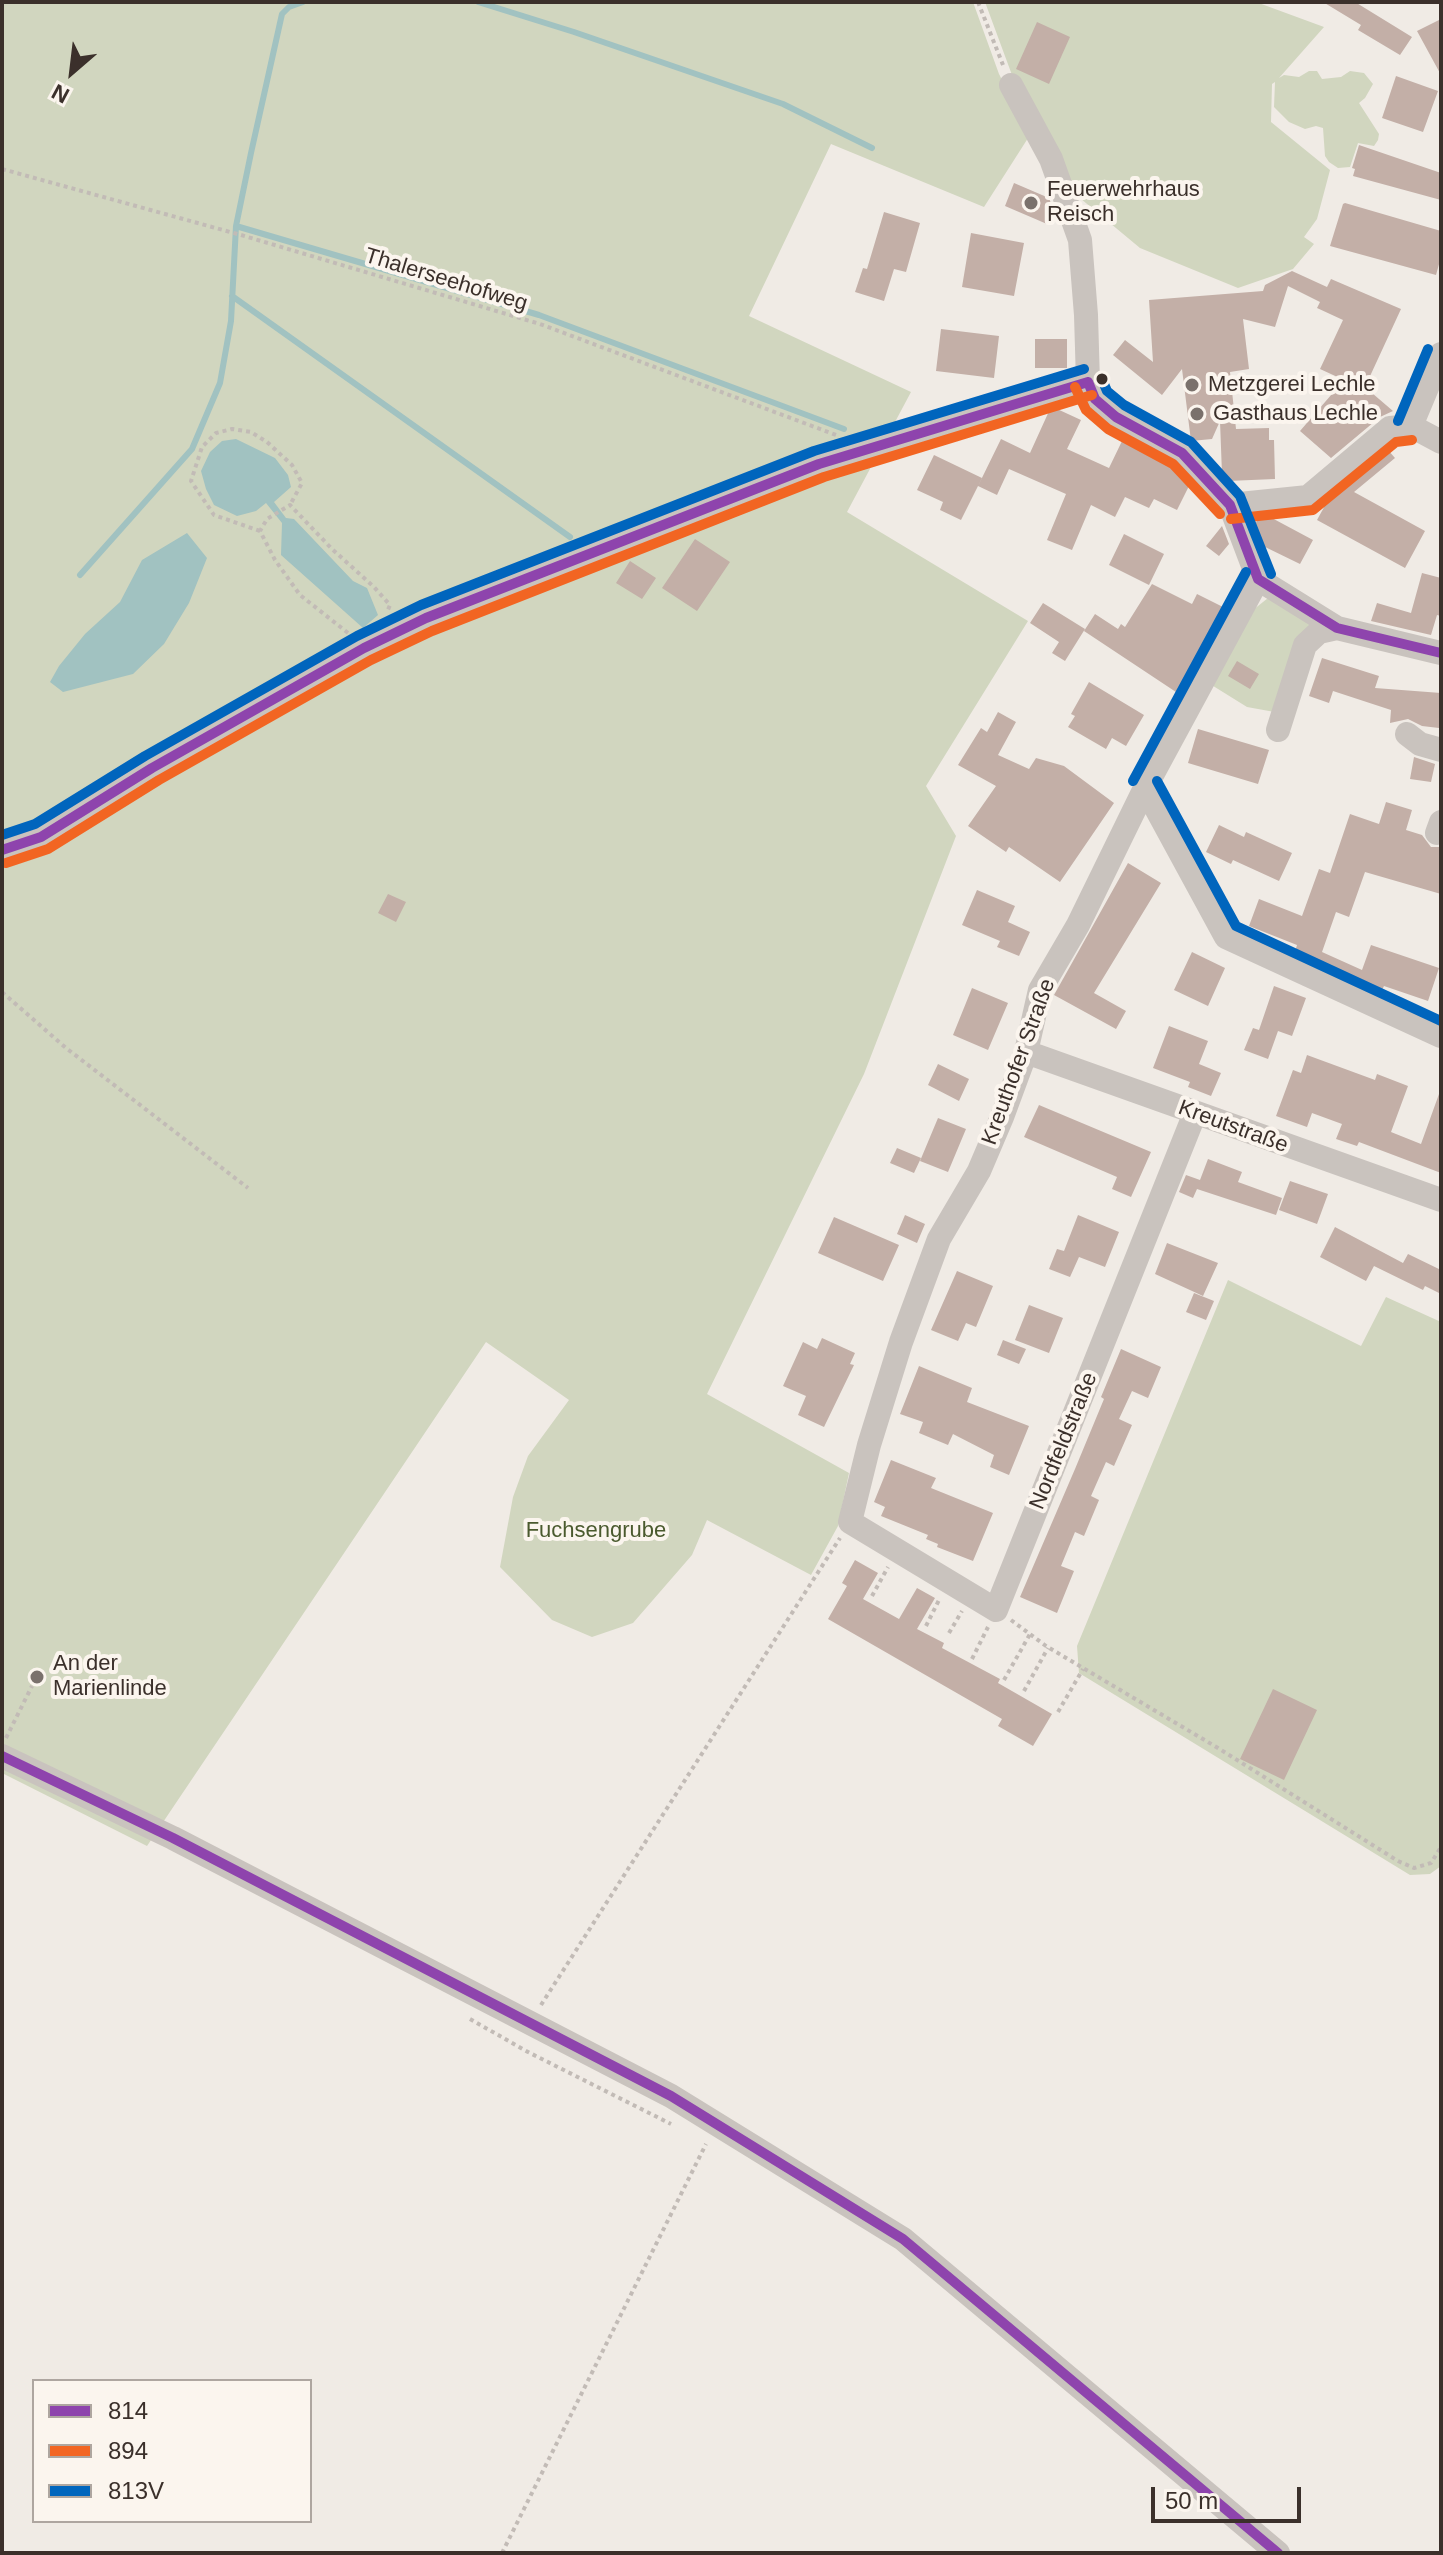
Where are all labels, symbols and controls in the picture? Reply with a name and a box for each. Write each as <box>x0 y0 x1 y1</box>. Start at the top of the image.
north arrow <box>32 32 112 112</box>
text: N <box>48 79 73 108</box>
place label: Feuerwehrhaus Reisch <box>1047 177 1200 228</box>
marker: Feuerwehrhaus Reisch <box>1022 194 1040 212</box>
street label: Thalerseehofweg <box>361 243 531 317</box>
unlabelled marker <box>1094 371 1110 387</box>
place label: Metzgerei Lechle <box>1208 372 1376 398</box>
marker: Metzgerei Lechle <box>1183 376 1201 394</box>
place label: Gasthaus Lechle <box>1213 401 1378 427</box>
marker: Gasthaus Lechle <box>1188 405 1206 423</box>
street label: Kreuthofer Straße <box>977 975 1061 1149</box>
street label: Kreutstraße <box>1174 1095 1292 1159</box>
street label: Nordfeldstraße <box>1025 1369 1103 1513</box>
park label: Fuchsengrube <box>526 1518 666 1544</box>
place label: An der Marienlinde <box>53 1651 167 1702</box>
marker: An der Marienlinde <box>28 1668 46 1686</box>
legend <box>32 2379 312 2523</box>
text: 814 <box>108 2397 148 2424</box>
text: 894 <box>108 2437 148 2464</box>
scale bar <box>1155 2471 1305 2521</box>
text: 813V <box>108 2477 164 2504</box>
text: 50 m <box>1165 2487 1218 2514</box>

